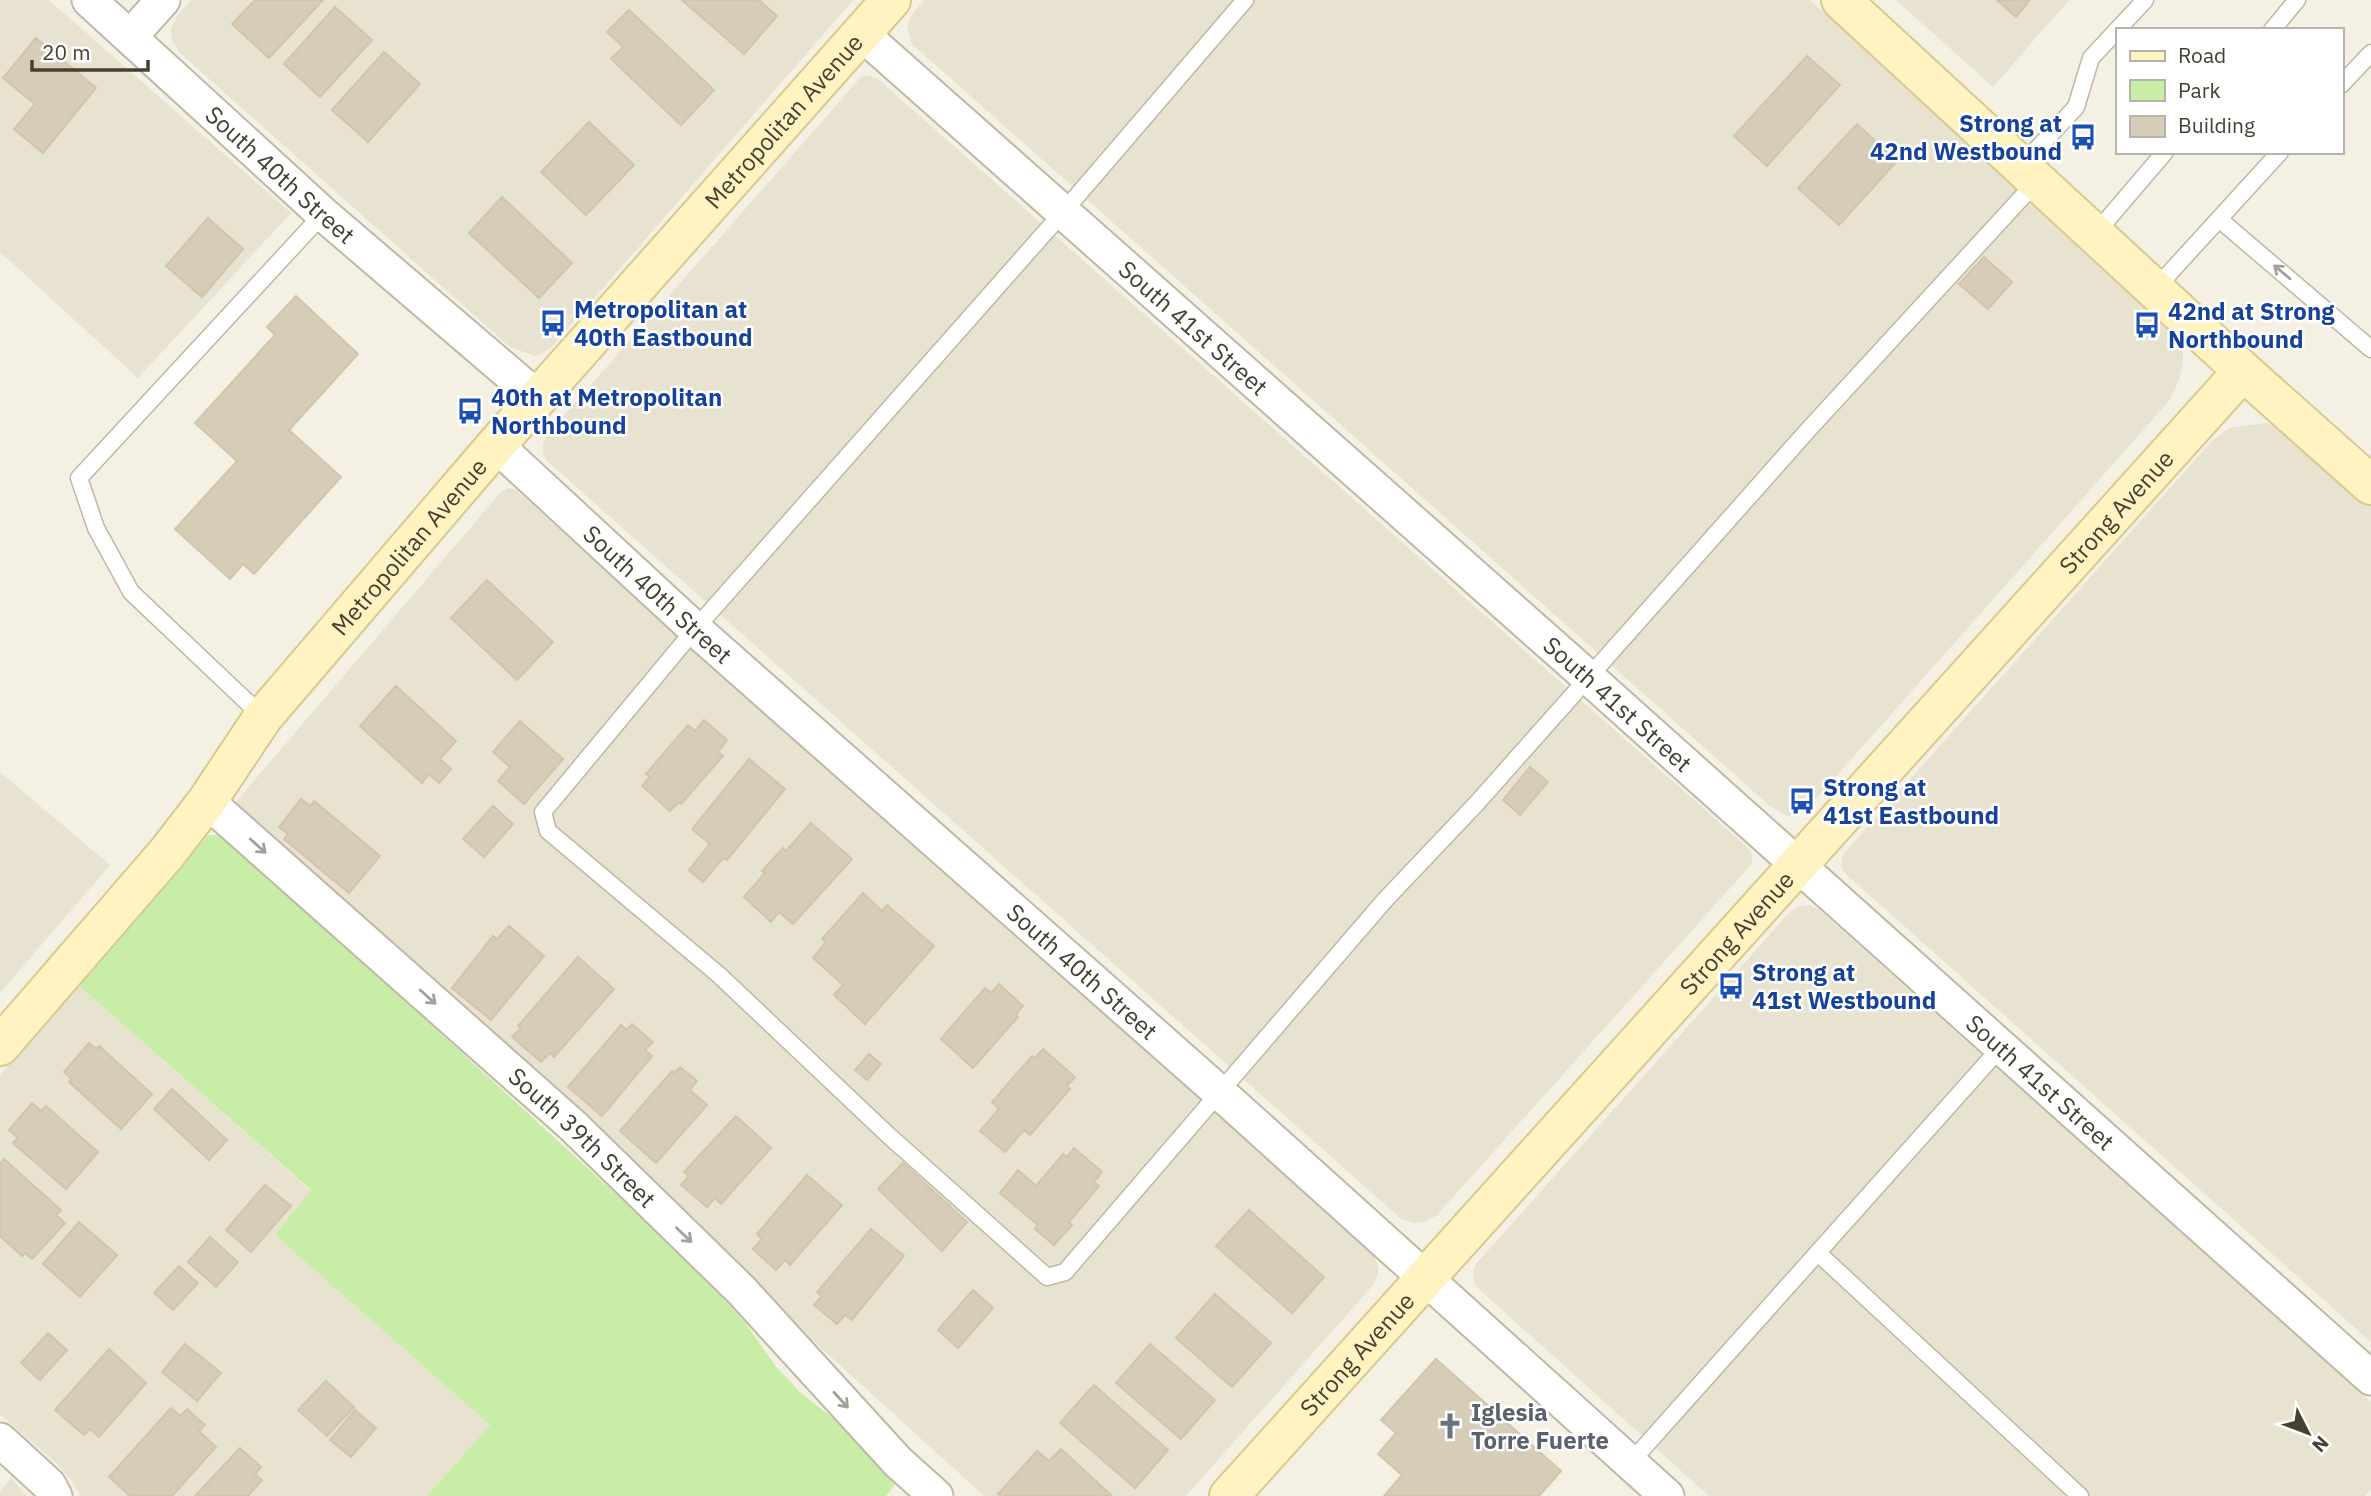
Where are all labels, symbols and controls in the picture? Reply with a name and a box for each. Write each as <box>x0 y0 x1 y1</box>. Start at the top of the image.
street label: Metropolitan Avenue <box>697 27 870 215</box>
scale bar <box>32 28 147 72</box>
legend <box>2116 28 2343 154</box>
text: 20 m <box>42 38 91 66</box>
text: Road <box>2178 41 2226 69</box>
text: Park <box>2178 76 2221 104</box>
street label: South 40th Street <box>199 98 362 251</box>
place label: Strong at 42nd Westbound <box>1870 107 2062 167</box>
text: Building <box>2178 111 2255 139</box>
bus stop icon: Strong at 42nd Westbound <box>2068 122 2098 152</box>
street label: South 41st Street <box>1112 253 1275 402</box>
one-way arrow <box>2273 265 2291 280</box>
place label: Metropolitan at 40th Eastbound <box>574 293 753 353</box>
place label: 42nd at Strong Northbound <box>2168 295 2335 355</box>
bus stop icon: Metropolitan at 40th Eastbound <box>538 308 568 338</box>
bus stop icon: 42nd at Strong Northbound <box>2132 310 2162 340</box>
place label: 40th at Metropolitan Northbound <box>491 381 722 441</box>
bus stop icon: 40th at Metropolitan Northbound <box>455 396 485 426</box>
street label: Strong Avenue <box>2052 443 2180 581</box>
street label: Metropolitan Avenue <box>324 451 494 642</box>
street label: South 40th Street <box>576 518 739 671</box>
street label: South 41st Street <box>1537 629 1699 779</box>
place label: Strong at 41st Eastbound <box>1823 771 1999 831</box>
bus stop icon: Strong at 41st Eastbound <box>1787 786 1817 816</box>
one-way arrow <box>248 838 266 854</box>
street label: Strong Avenue <box>1672 864 1801 1002</box>
street label: South 40th Street <box>1000 896 1165 1047</box>
place label: Strong at 41st Westbound <box>1752 956 1936 1016</box>
bus stop icon: Strong at 41st Westbound <box>1716 971 1746 1001</box>
one-way arrow <box>419 989 437 1005</box>
street label: South 41st Street <box>1959 1007 2122 1157</box>
street label: South 39th Street <box>502 1060 663 1214</box>
one-way arrow <box>676 1226 693 1243</box>
street label: Strong Avenue <box>1293 1285 1421 1423</box>
one-way arrow <box>833 1391 849 1409</box>
place label: Iglesia Torre Fuerte <box>1471 1396 1609 1456</box>
north arrow <box>2273 1398 2343 1468</box>
church icon: Iglesia Torre Fuerte <box>1435 1411 1465 1441</box>
text: N <box>2307 1431 2334 1458</box>

